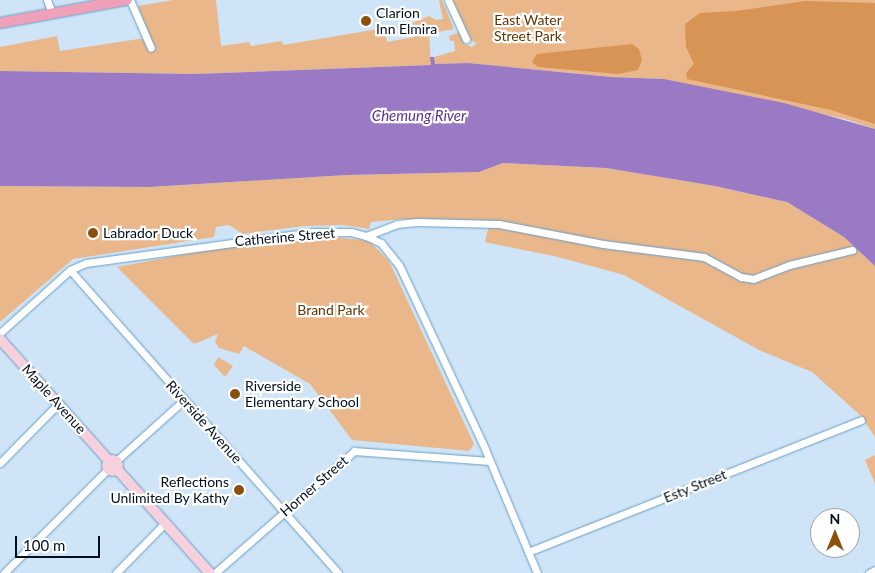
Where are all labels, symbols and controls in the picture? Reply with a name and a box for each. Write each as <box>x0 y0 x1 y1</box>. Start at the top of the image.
place label: Clarion Inn Elmira <box>376 5 437 38</box>
park label: East Water Street Park <box>494 12 562 44</box>
marker: Clarion Inn Elmira <box>360 15 372 27</box>
water label: Chemung River <box>372 107 466 125</box>
street label: Catherine Street <box>234 224 336 250</box>
place label: Labrador Duck <box>103 225 194 241</box>
marker: Labrador Duck <box>87 227 99 239</box>
park label: Brand Park <box>297 302 365 318</box>
street label: Maple Avenue <box>18 361 90 437</box>
street label: Riverside Avenue <box>162 377 246 467</box>
place label: Riverside Elementary School <box>245 378 359 411</box>
marker: Riverside Elementary School <box>229 388 241 400</box>
street label: Horner Street <box>277 452 351 520</box>
street label: Esty Street <box>661 466 729 506</box>
place label: Reflections Unlimited By Kathy <box>110 474 229 507</box>
marker: Reflections Unlimited By Kathy <box>233 484 245 496</box>
north arrow <box>810 508 860 558</box>
text: N <box>830 510 840 527</box>
scale bar <box>18 526 102 558</box>
text: 100 m <box>23 536 65 554</box>

